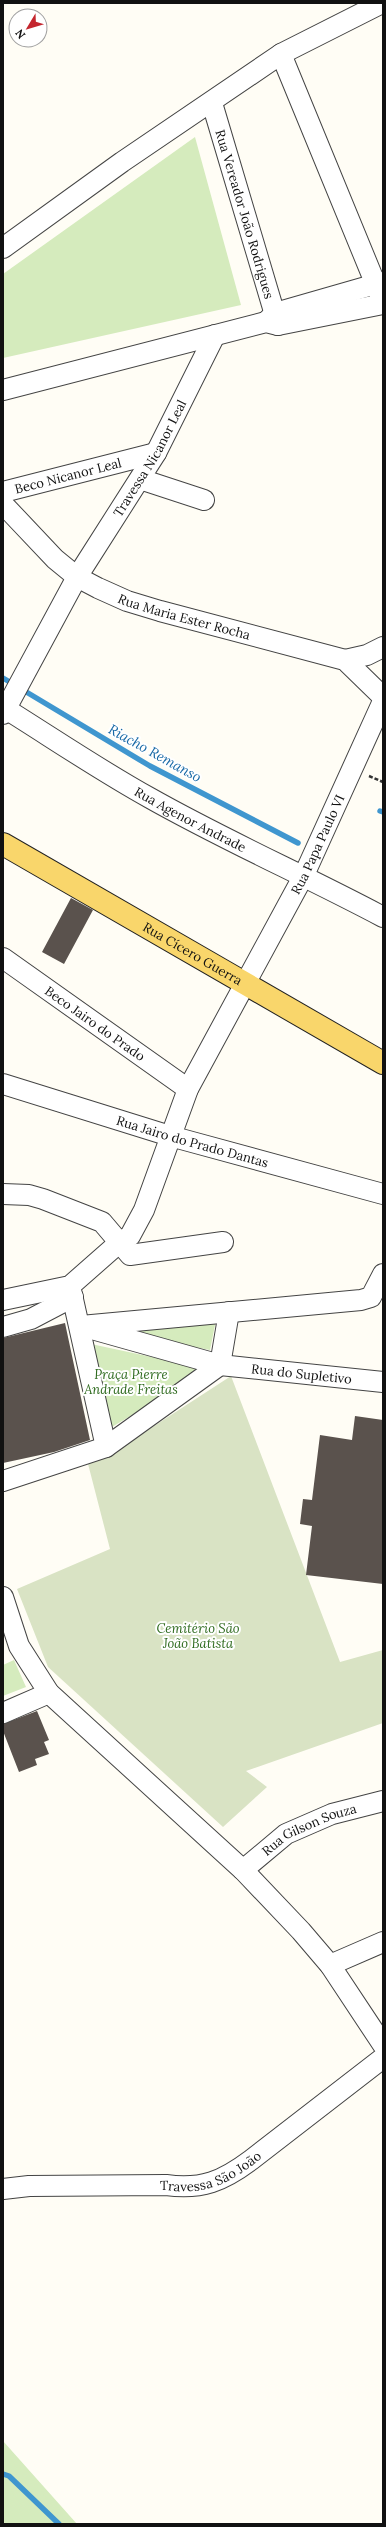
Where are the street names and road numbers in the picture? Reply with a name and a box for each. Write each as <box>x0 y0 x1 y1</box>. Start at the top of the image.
street label: Rua Vereador João Rodrigues <box>211 128 278 301</box>
street label: Travessa Nicanor Leal <box>109 397 190 520</box>
street label: Beco Nicanor Leal <box>13 454 124 498</box>
street label: Rua Maria Ester Rocha <box>115 590 252 644</box>
street label: Rua Agenor Andrade <box>131 783 249 856</box>
street label: Rua Papa Paulo VI <box>287 792 348 897</box>
street label: Rua Cícero Guerra <box>140 918 245 989</box>
street label: Beco Jairo do Prado <box>41 982 149 1065</box>
street label: Rua Jairo do Prado Dantas <box>114 1112 270 1171</box>
street label: Rua do Supletivo <box>250 1360 353 1388</box>
street label: Rua Gilson Souza <box>258 1800 359 1860</box>
street label: Travessa São João <box>160 2147 265 2195</box>

